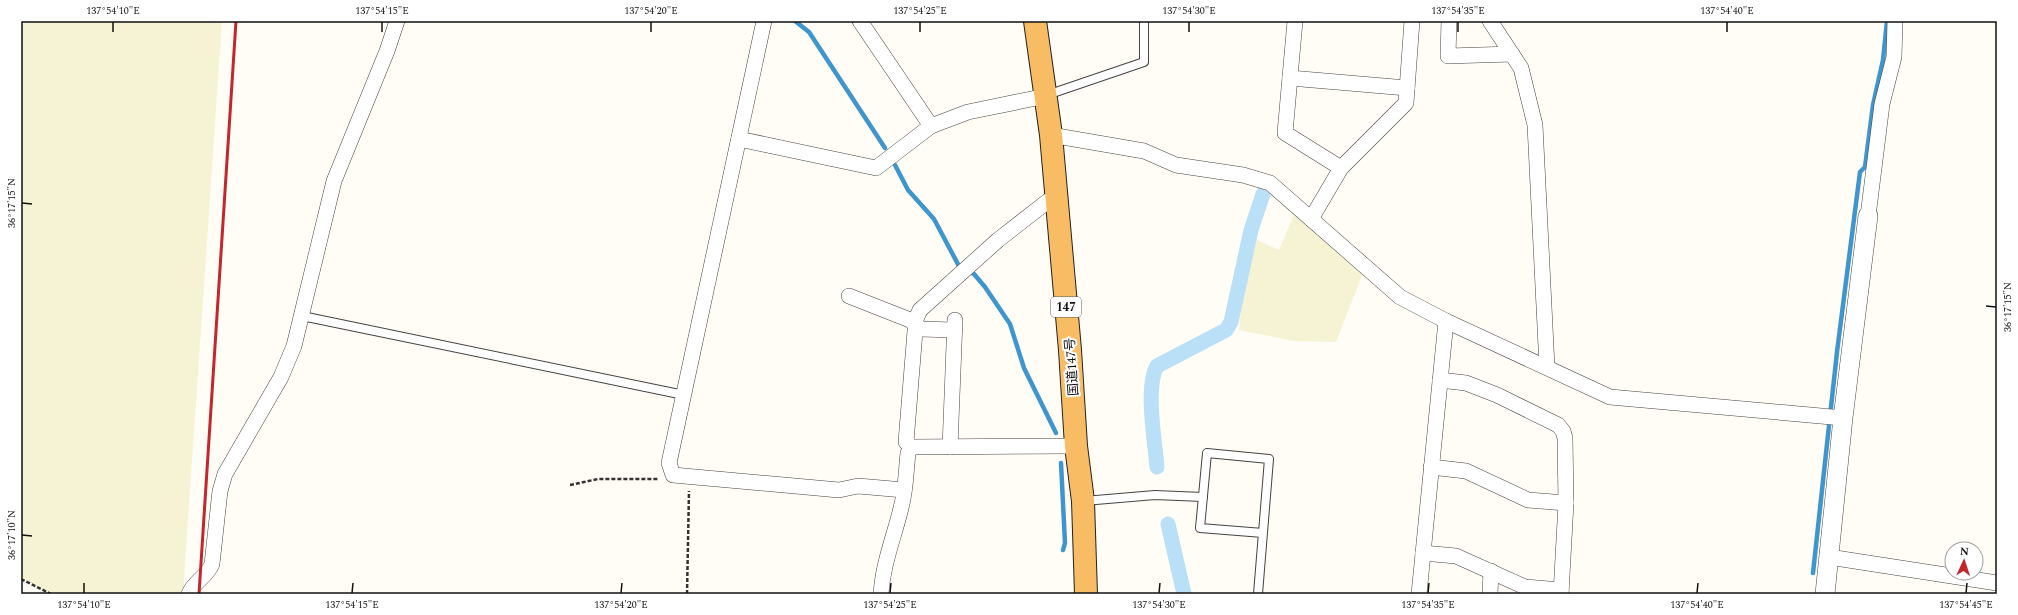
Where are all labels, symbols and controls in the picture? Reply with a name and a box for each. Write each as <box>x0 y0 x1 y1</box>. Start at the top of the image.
text: 137°54'10"E <box>86 3 140 19</box>
text: 137°54'15"E <box>355 3 409 19</box>
text: 137°54'20"E <box>624 3 678 19</box>
text: 137°54'25"E <box>893 3 947 19</box>
text: 137°54'30"E <box>1162 3 1216 19</box>
text: 137°54'35"E <box>1431 3 1485 19</box>
text: 137°54'40"E <box>1700 3 1754 19</box>
text: 36°17'15"N <box>4 178 20 228</box>
text: 36°17'15"N <box>2000 282 2016 332</box>
road number: 147 <box>1051 297 1081 317</box>
street label: 国道147号 <box>1060 337 1084 397</box>
text: 36°17'10"N <box>4 510 20 560</box>
north arrow <box>1944 541 1984 581</box>
text: N <box>1960 543 1969 560</box>
text: 137°54'10"E <box>57 597 111 613</box>
text: 137°54'15"E <box>325 597 379 613</box>
text: 137°54'20"E <box>594 597 648 613</box>
text: 137°54'25"E <box>863 597 917 613</box>
text: 137°54'30"E <box>1132 597 1186 613</box>
text: 137°54'35"E <box>1401 597 1455 613</box>
text: 137°54'40"E <box>1670 597 1724 613</box>
text: 137°54'45"E <box>1939 597 1993 613</box>

